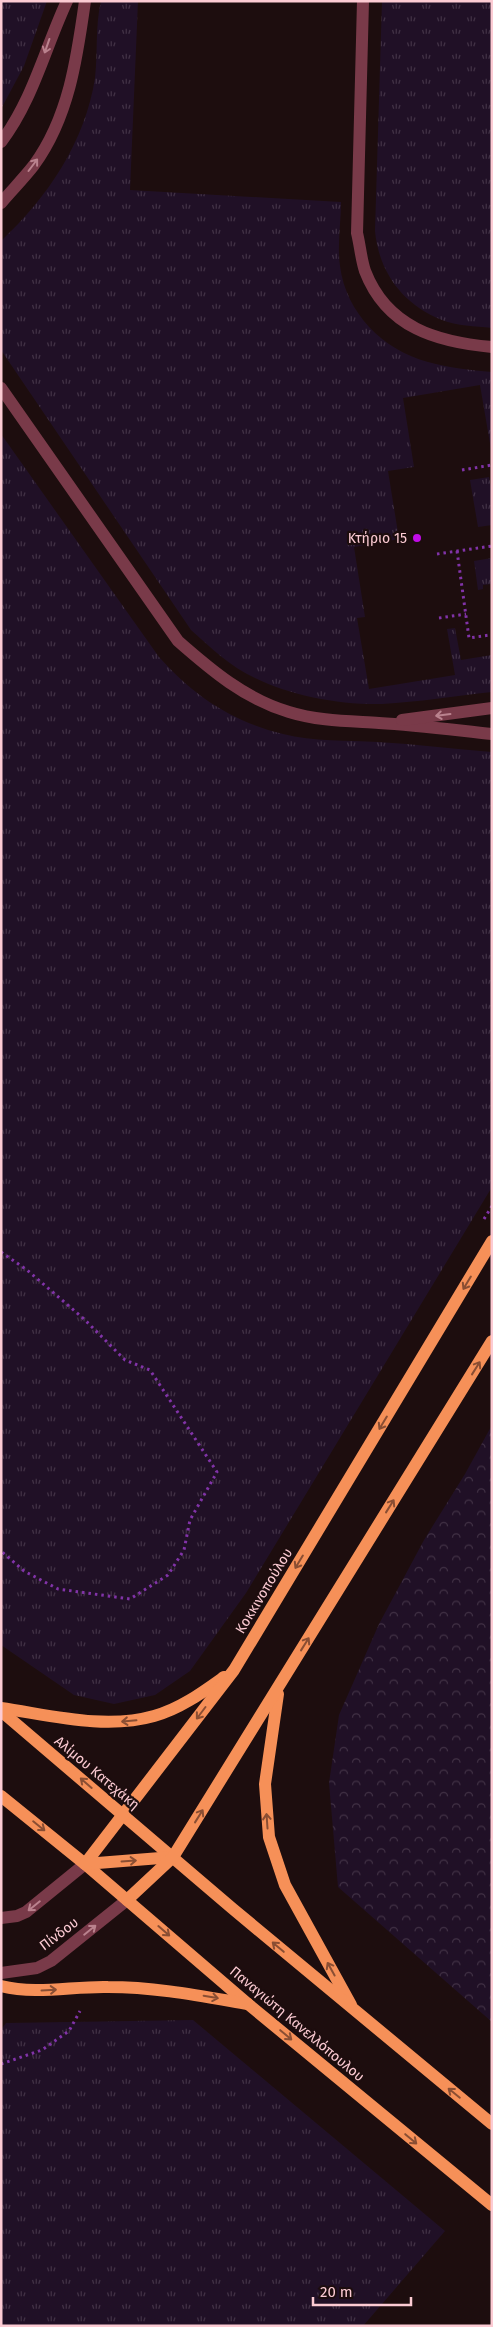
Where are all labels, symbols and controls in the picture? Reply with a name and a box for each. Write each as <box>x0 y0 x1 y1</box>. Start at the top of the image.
one-way arrow <box>42 38 51 53</box>
one-way arrow <box>27 159 38 172</box>
place label: Κτήριο 15 <box>348 530 407 547</box>
marker: Κτήριο 15 <box>411 532 423 544</box>
one-way arrow <box>436 710 452 720</box>
one-way arrow <box>461 1276 471 1290</box>
one-way arrow <box>471 1361 481 1375</box>
one-way arrow <box>377 1415 387 1429</box>
one-way arrow <box>386 1499 396 1513</box>
street label: Κοκκινοπούλου <box>232 1545 296 1637</box>
one-way arrow <box>294 1554 304 1568</box>
one-way arrow <box>300 1638 310 1652</box>
one-way arrow <box>196 1706 207 1719</box>
one-way arrow <box>121 1716 137 1725</box>
street label: Αλίμου Κατεχάκη <box>51 1732 143 1814</box>
one-way arrow <box>79 1777 92 1789</box>
one-way arrow <box>194 1809 204 1823</box>
one-way arrow <box>263 1814 272 1830</box>
one-way arrow <box>32 1821 45 1832</box>
one-way arrow <box>121 1856 137 1865</box>
one-way arrow <box>28 1900 41 1911</box>
street label: Πίνδου <box>36 1914 82 1954</box>
one-way arrow <box>83 1924 96 1935</box>
one-way arrow <box>157 1926 170 1937</box>
one-way arrow <box>271 1941 284 1952</box>
street label: Παναγιώτη Κανελλόπουλου <box>226 1963 368 2085</box>
one-way arrow <box>326 1963 336 1977</box>
one-way arrow <box>41 1986 57 1995</box>
one-way arrow <box>203 1993 219 2003</box>
one-way arrow <box>279 2030 292 2041</box>
one-way arrow <box>448 2088 461 2099</box>
one-way arrow <box>404 2133 417 2144</box>
scale bar <box>313 2274 410 2306</box>
text: 20 m <box>320 2283 353 2301</box>

